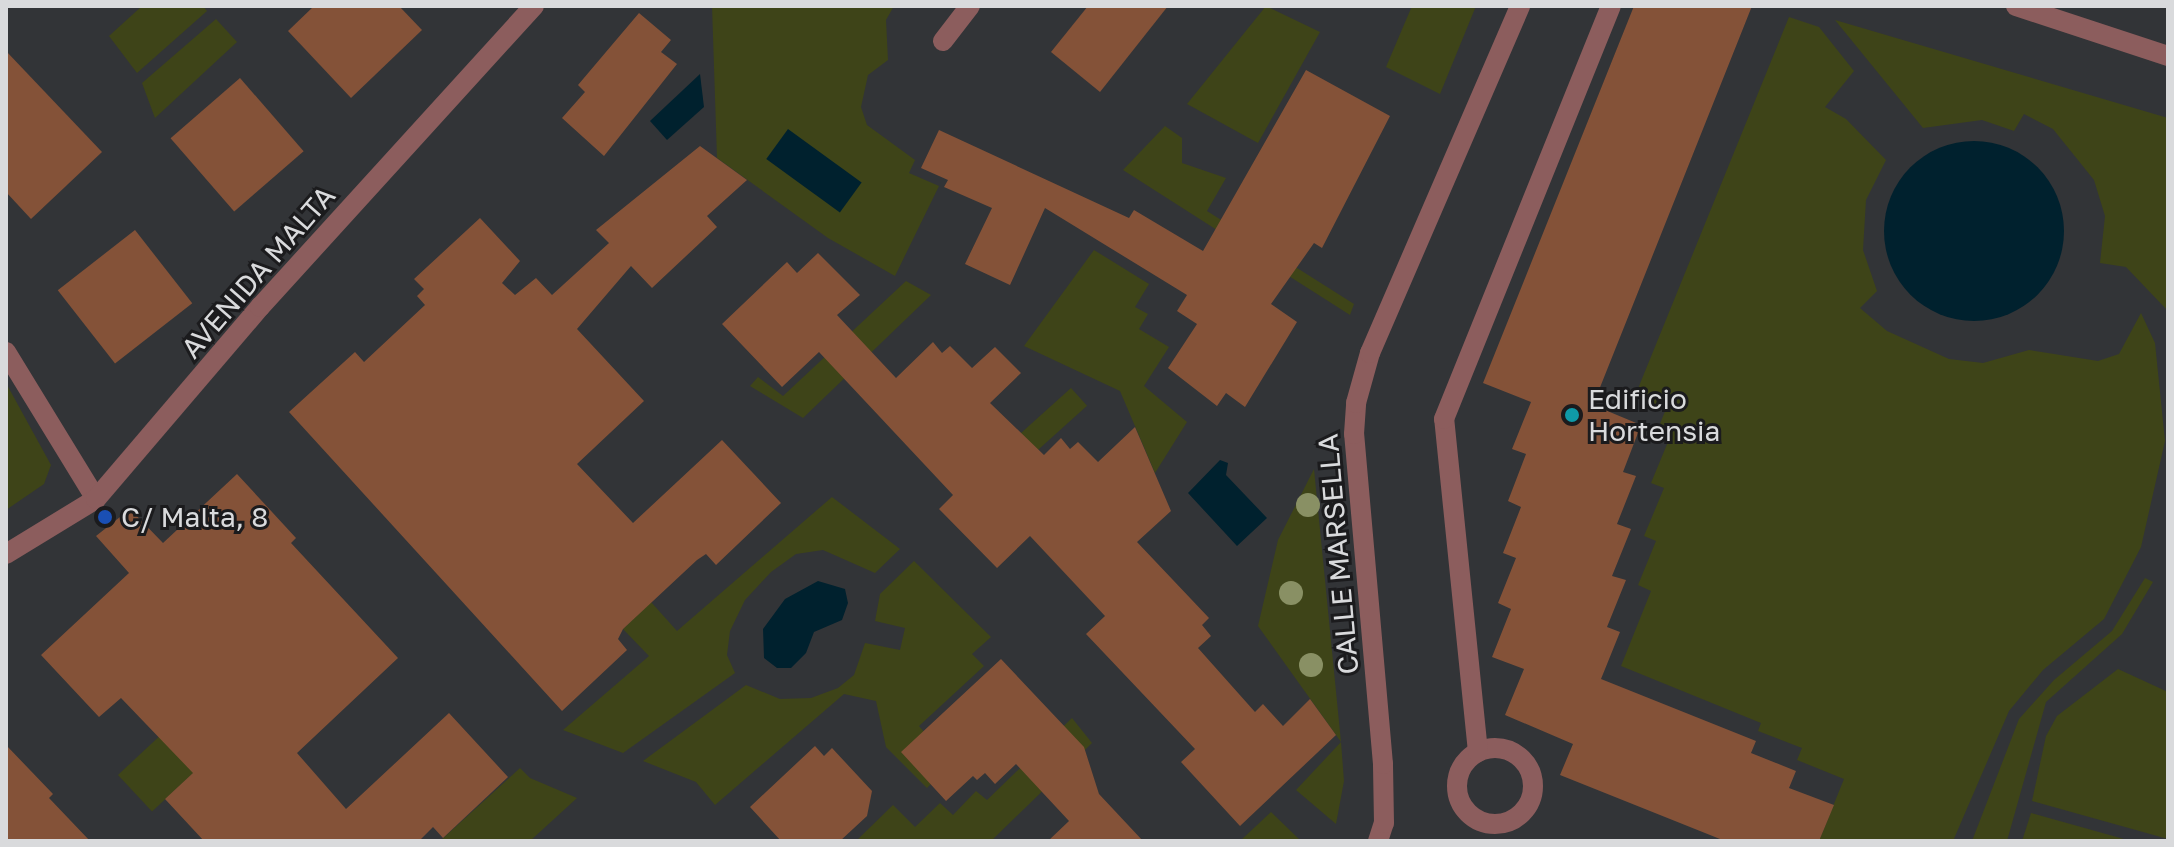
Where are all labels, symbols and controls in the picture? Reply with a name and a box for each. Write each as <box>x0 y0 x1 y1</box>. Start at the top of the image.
street label: AVENIDA MALTA <box>174 179 342 365</box>
place label: Edificio Hortensia <box>1588 382 1720 448</box>
marker: Edificio Hortensia <box>1563 406 1581 424</box>
street label: CALLE MARSELLA <box>1311 432 1365 676</box>
place label: C/ Malta, 8 <box>121 500 268 534</box>
marker: C/ Malta, 8 <box>96 508 114 526</box>

